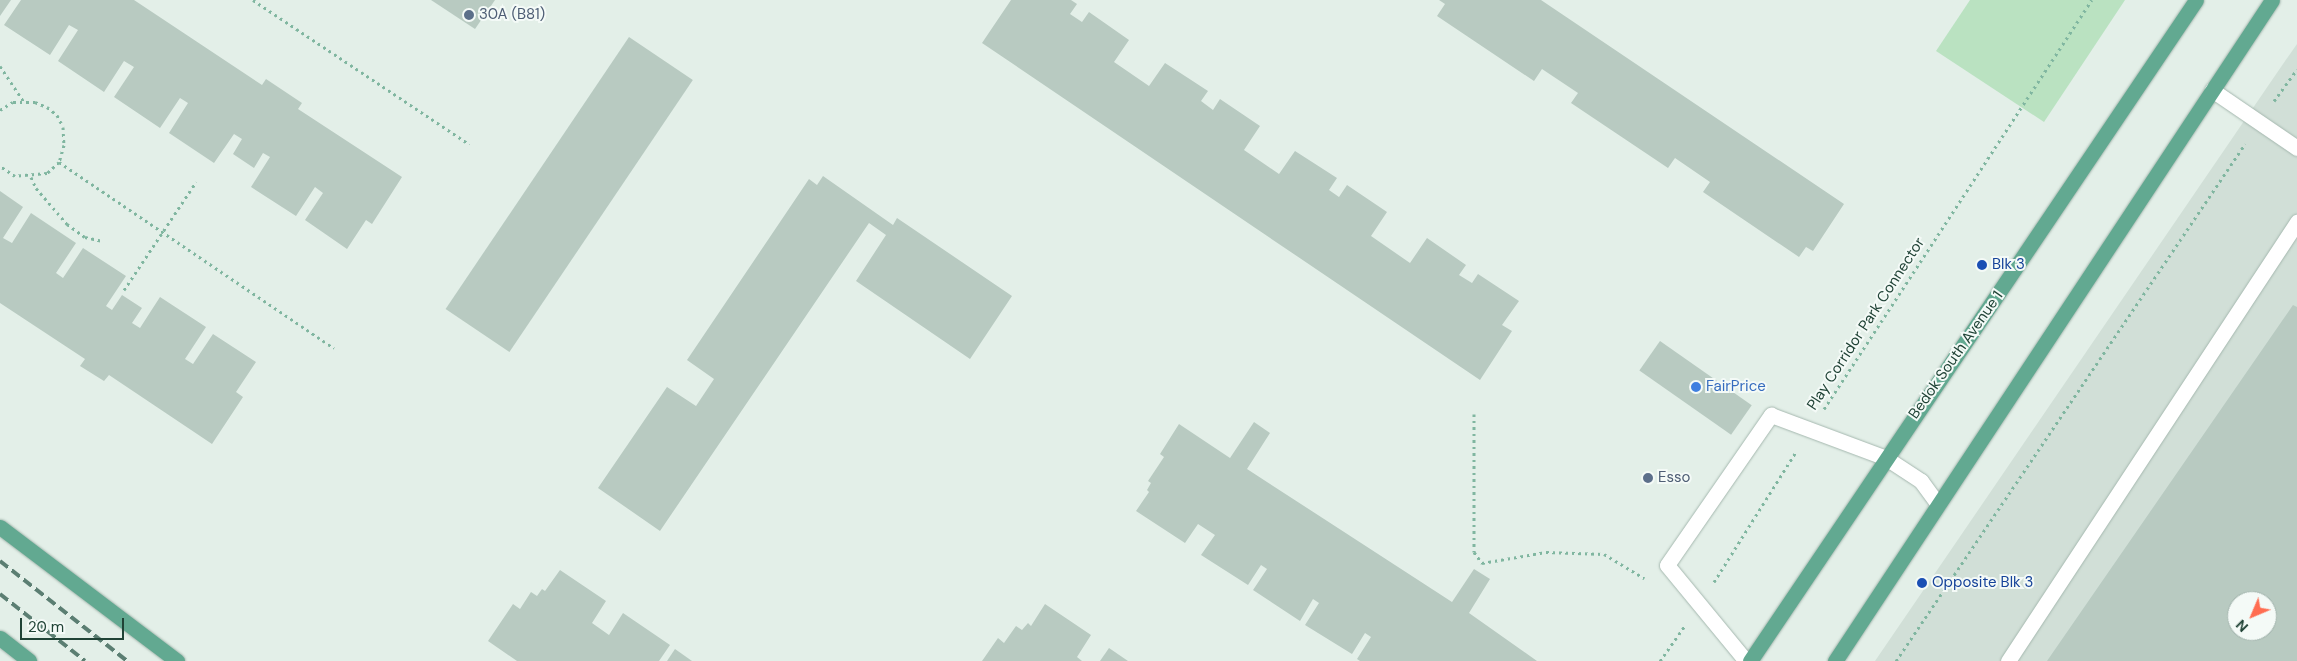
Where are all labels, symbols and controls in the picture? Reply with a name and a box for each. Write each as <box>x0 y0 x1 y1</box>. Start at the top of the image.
place label: 30A (B81) <box>479 6 545 24</box>
marker: 30A (B81) <box>463 9 475 21</box>
street label: Play Corridor Park Connector <box>1803 234 1929 414</box>
place label: Blk 3 <box>1992 256 2025 274</box>
marker: Blk 3 <box>1976 259 1988 271</box>
street label: Bedok South Avenue 1 <box>1905 288 2007 422</box>
place label: FairPrice <box>1706 378 1766 396</box>
marker: FairPrice <box>1690 381 1702 393</box>
place label: Esso <box>1658 469 1690 487</box>
marker: Esso <box>1642 472 1654 484</box>
place label: Opposite Blk 3 <box>1932 574 2033 592</box>
marker: Opposite Blk 3 <box>1916 577 1928 589</box>
north arrow <box>2227 591 2277 641</box>
scale bar <box>22 608 126 640</box>
text: N <box>2232 616 2252 636</box>
text: 20 m <box>28 617 64 637</box>

